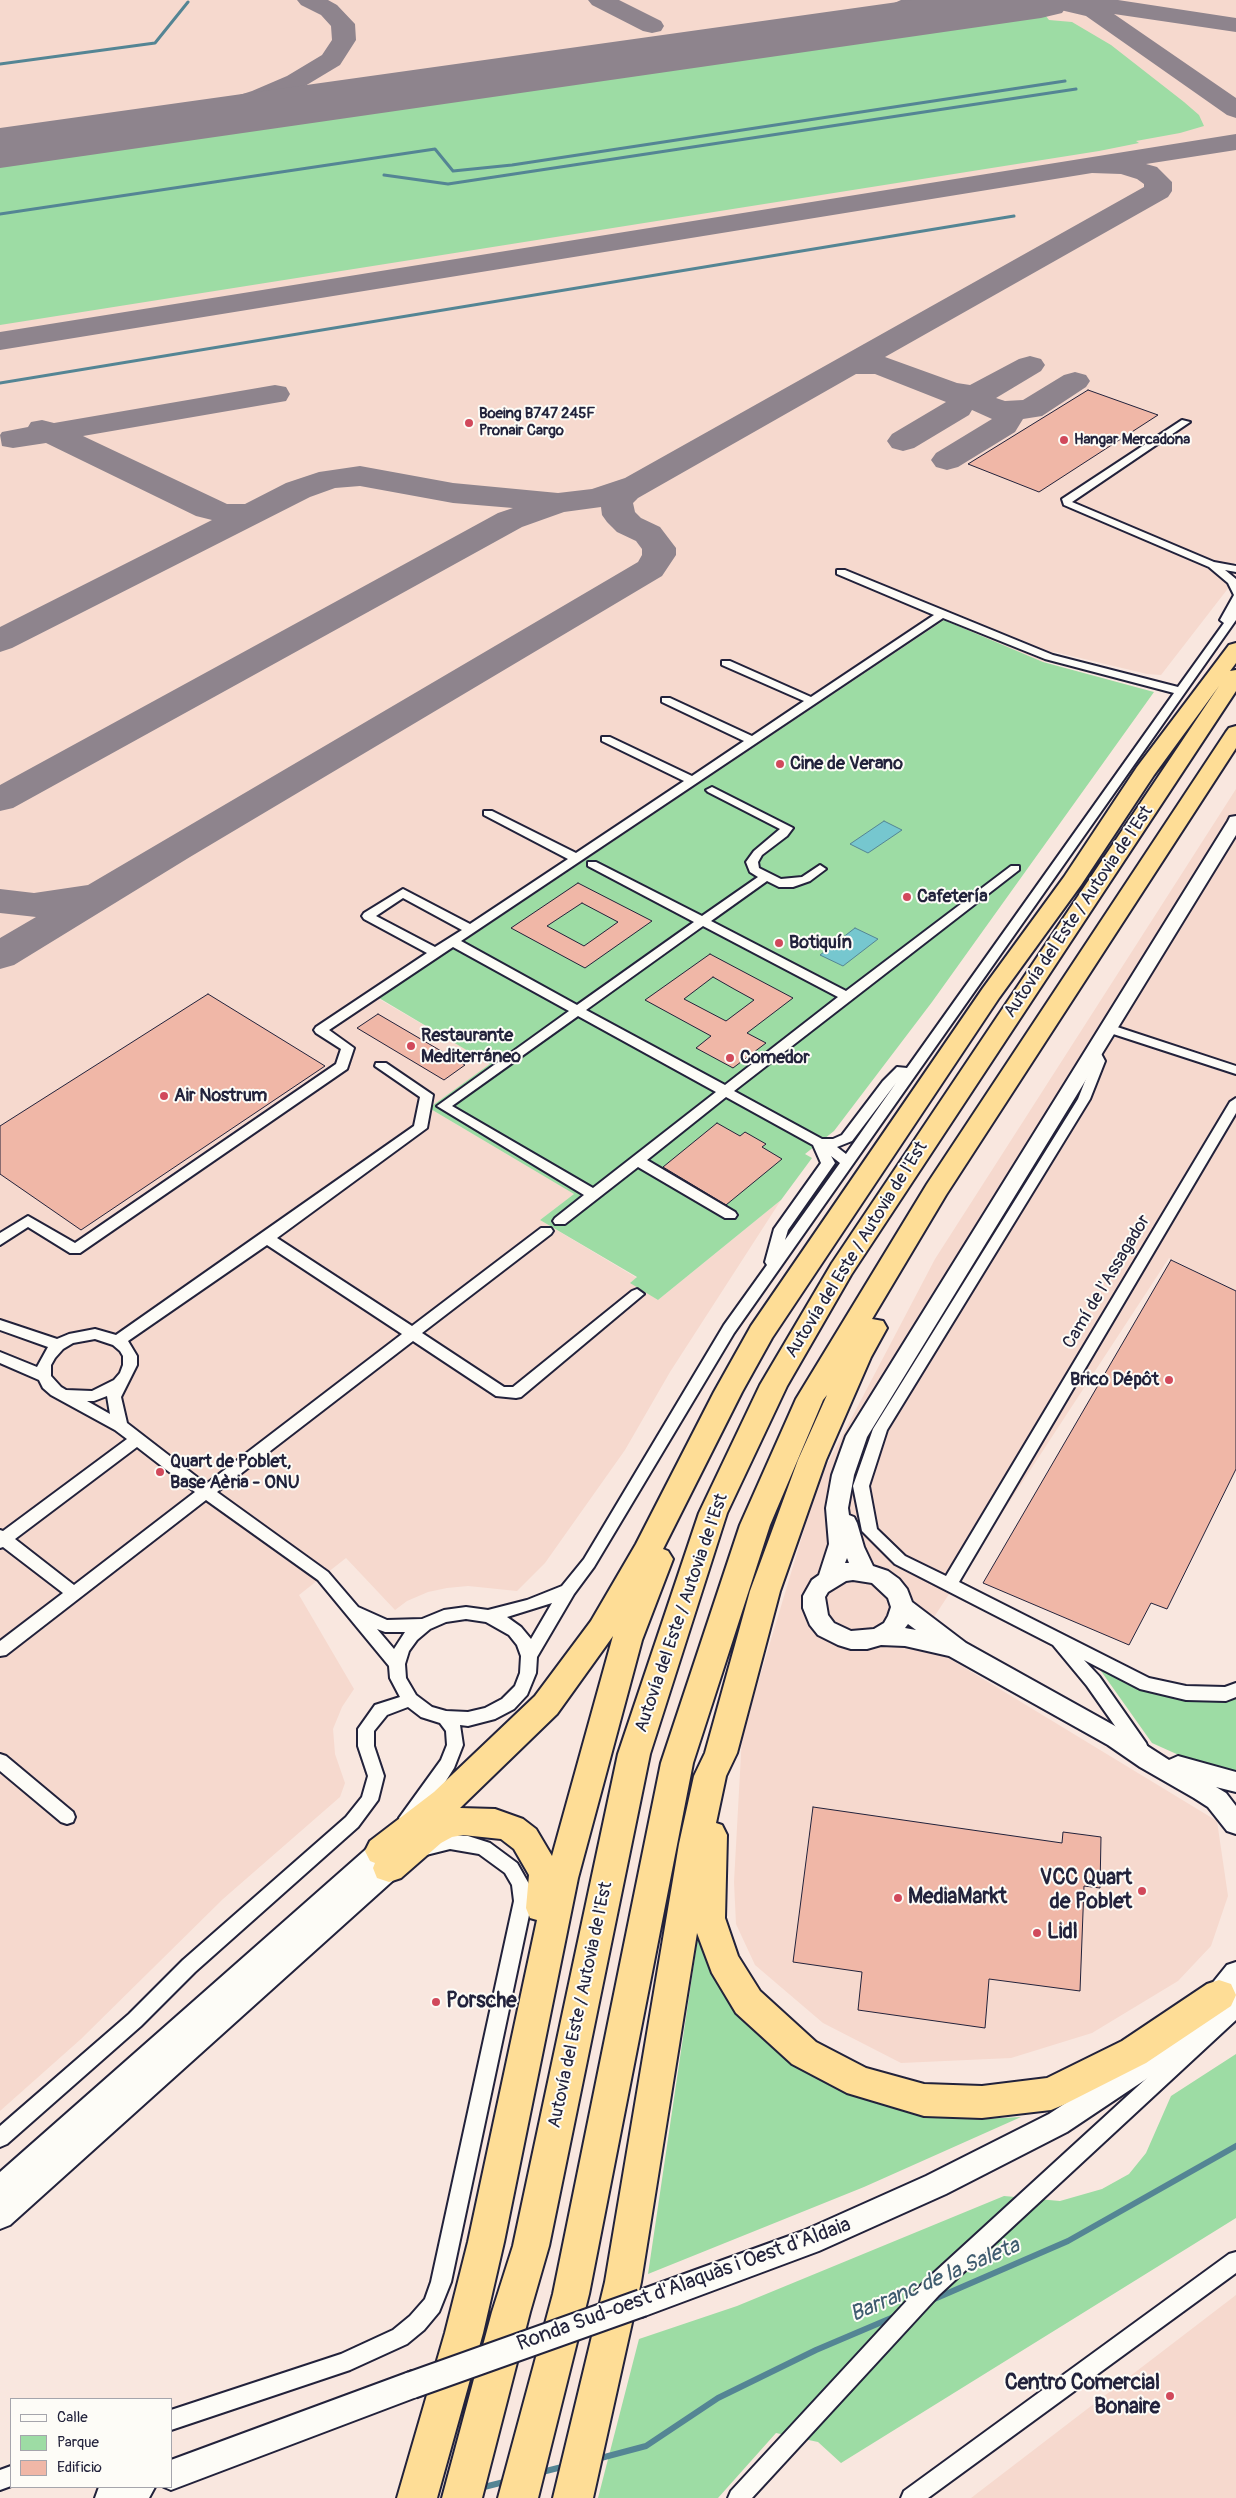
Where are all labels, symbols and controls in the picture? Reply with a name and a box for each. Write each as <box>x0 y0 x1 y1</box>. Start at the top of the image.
place label: Boeing B747 245F Pronair Cargo <box>479 405 595 440</box>
marker: Boeing B747 245F Pronair Cargo <box>463 417 475 429</box>
place label: Hangar Mercadona <box>1074 431 1190 449</box>
marker: Hangar Mercadona <box>1058 434 1070 446</box>
place label: Cine de Verano <box>790 753 903 775</box>
marker: Cine de Verano <box>774 758 786 770</box>
street label: Autovía del Este / Autovia de l'Est <box>1000 802 1158 1022</box>
place label: Cafetería <box>917 886 988 908</box>
marker: Cafetería <box>901 891 913 903</box>
place label: Botiquín <box>789 932 852 954</box>
marker: Botiquín <box>773 937 785 949</box>
place label: Restaurante Mediterráneo <box>421 1025 521 1068</box>
marker: Restaurante Mediterráneo <box>405 1040 417 1052</box>
place label: Comedor <box>740 1047 810 1069</box>
marker: Comedor <box>724 1052 736 1064</box>
place label: Air Nostrum <box>174 1085 267 1107</box>
marker: Air Nostrum <box>158 1090 170 1102</box>
street label: Autovía del Este / Autovia de l'Est <box>781 1138 933 1362</box>
street label: Camí de l'Assagador <box>1059 1211 1155 1353</box>
place label: Brico Dépôt <box>1070 1369 1159 1391</box>
marker: Brico Dépôt <box>1163 1374 1175 1386</box>
place label: Quart de Poblet, Base Aèria - ONU <box>170 1451 300 1494</box>
marker: Quart de Poblet, Base Aèria - ONU <box>154 1466 166 1478</box>
street label: Autovía del Este / Autovia de l'Est <box>631 1491 733 1735</box>
place label: VCC Quart de Poblet <box>1040 1866 1132 1916</box>
street label: Autovía del Este / Autovia de l'Est <box>544 1880 618 2130</box>
place label: MediaMarkt <box>908 1885 1007 1911</box>
marker: VCC Quart de Poblet <box>1136 1885 1148 1897</box>
marker: MediaMarkt <box>892 1892 904 1904</box>
place label: Lidl <box>1047 1920 1078 1946</box>
marker: Lidl <box>1031 1927 1043 1939</box>
place label: Porsche <box>446 1989 517 2015</box>
marker: Porsche <box>430 1996 442 2008</box>
street label: Ronda Sud-oest d'Alaquàs i Oest d'Aldaia <box>514 2213 854 2357</box>
water label: Barranc de la Saleta <box>846 2233 1024 2329</box>
place label: Centro Comercial Bonaire <box>1005 2371 1160 2421</box>
marker: Centro Comercial Bonaire <box>1164 2390 1176 2402</box>
legend <box>10 2398 172 2488</box>
text: Calle <box>57 2408 88 2427</box>
text: Parque <box>57 2433 99 2452</box>
text: Edificio <box>57 2458 102 2477</box>

